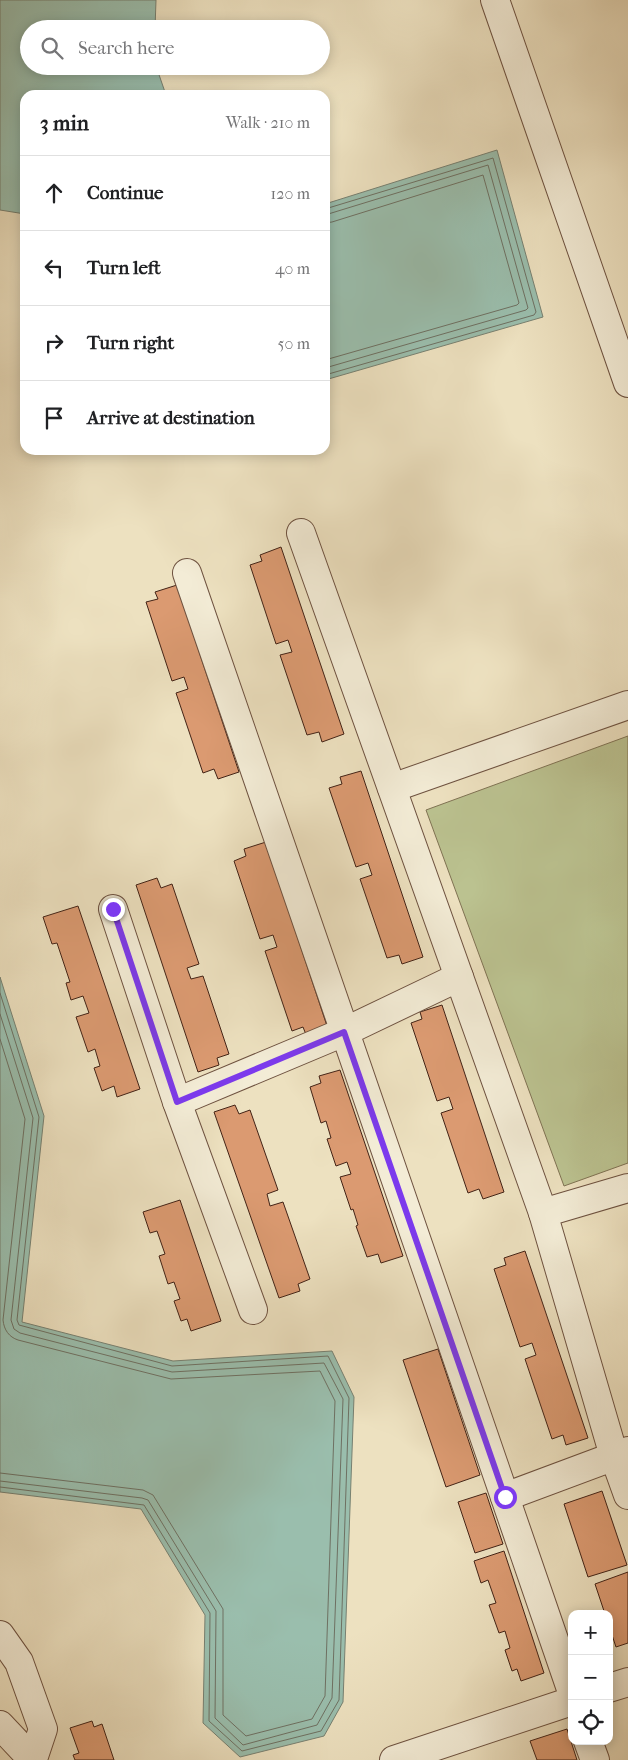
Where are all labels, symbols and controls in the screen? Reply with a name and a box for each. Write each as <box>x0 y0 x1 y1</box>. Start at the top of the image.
search box <box>20 20 330 75</box>
icon: search <box>38 34 66 62</box>
text: Search here <box>78 37 174 59</box>
text: 3 min <box>40 111 89 135</box>
text: Walk · 210 m <box>226 113 310 132</box>
icon: ahead <box>40 179 68 207</box>
text: Continue <box>87 182 163 204</box>
text: 120 m <box>271 184 310 203</box>
icon: left <box>40 254 68 282</box>
text: Turn left <box>87 257 161 279</box>
text: 40 m <box>275 259 310 278</box>
icon: right <box>40 329 68 357</box>
text: Turn right <box>87 332 174 354</box>
text: 50 m <box>278 334 310 353</box>
icon: arrive <box>40 404 68 432</box>
text: Arrive at destination <box>87 407 255 429</box>
route end <box>102 898 125 921</box>
route start <box>494 1486 517 1509</box>
map controls <box>568 1610 613 1745</box>
button: + <box>568 1610 613 1655</box>
button: − <box>568 1655 613 1700</box>
button: locate <box>568 1700 613 1745</box>

